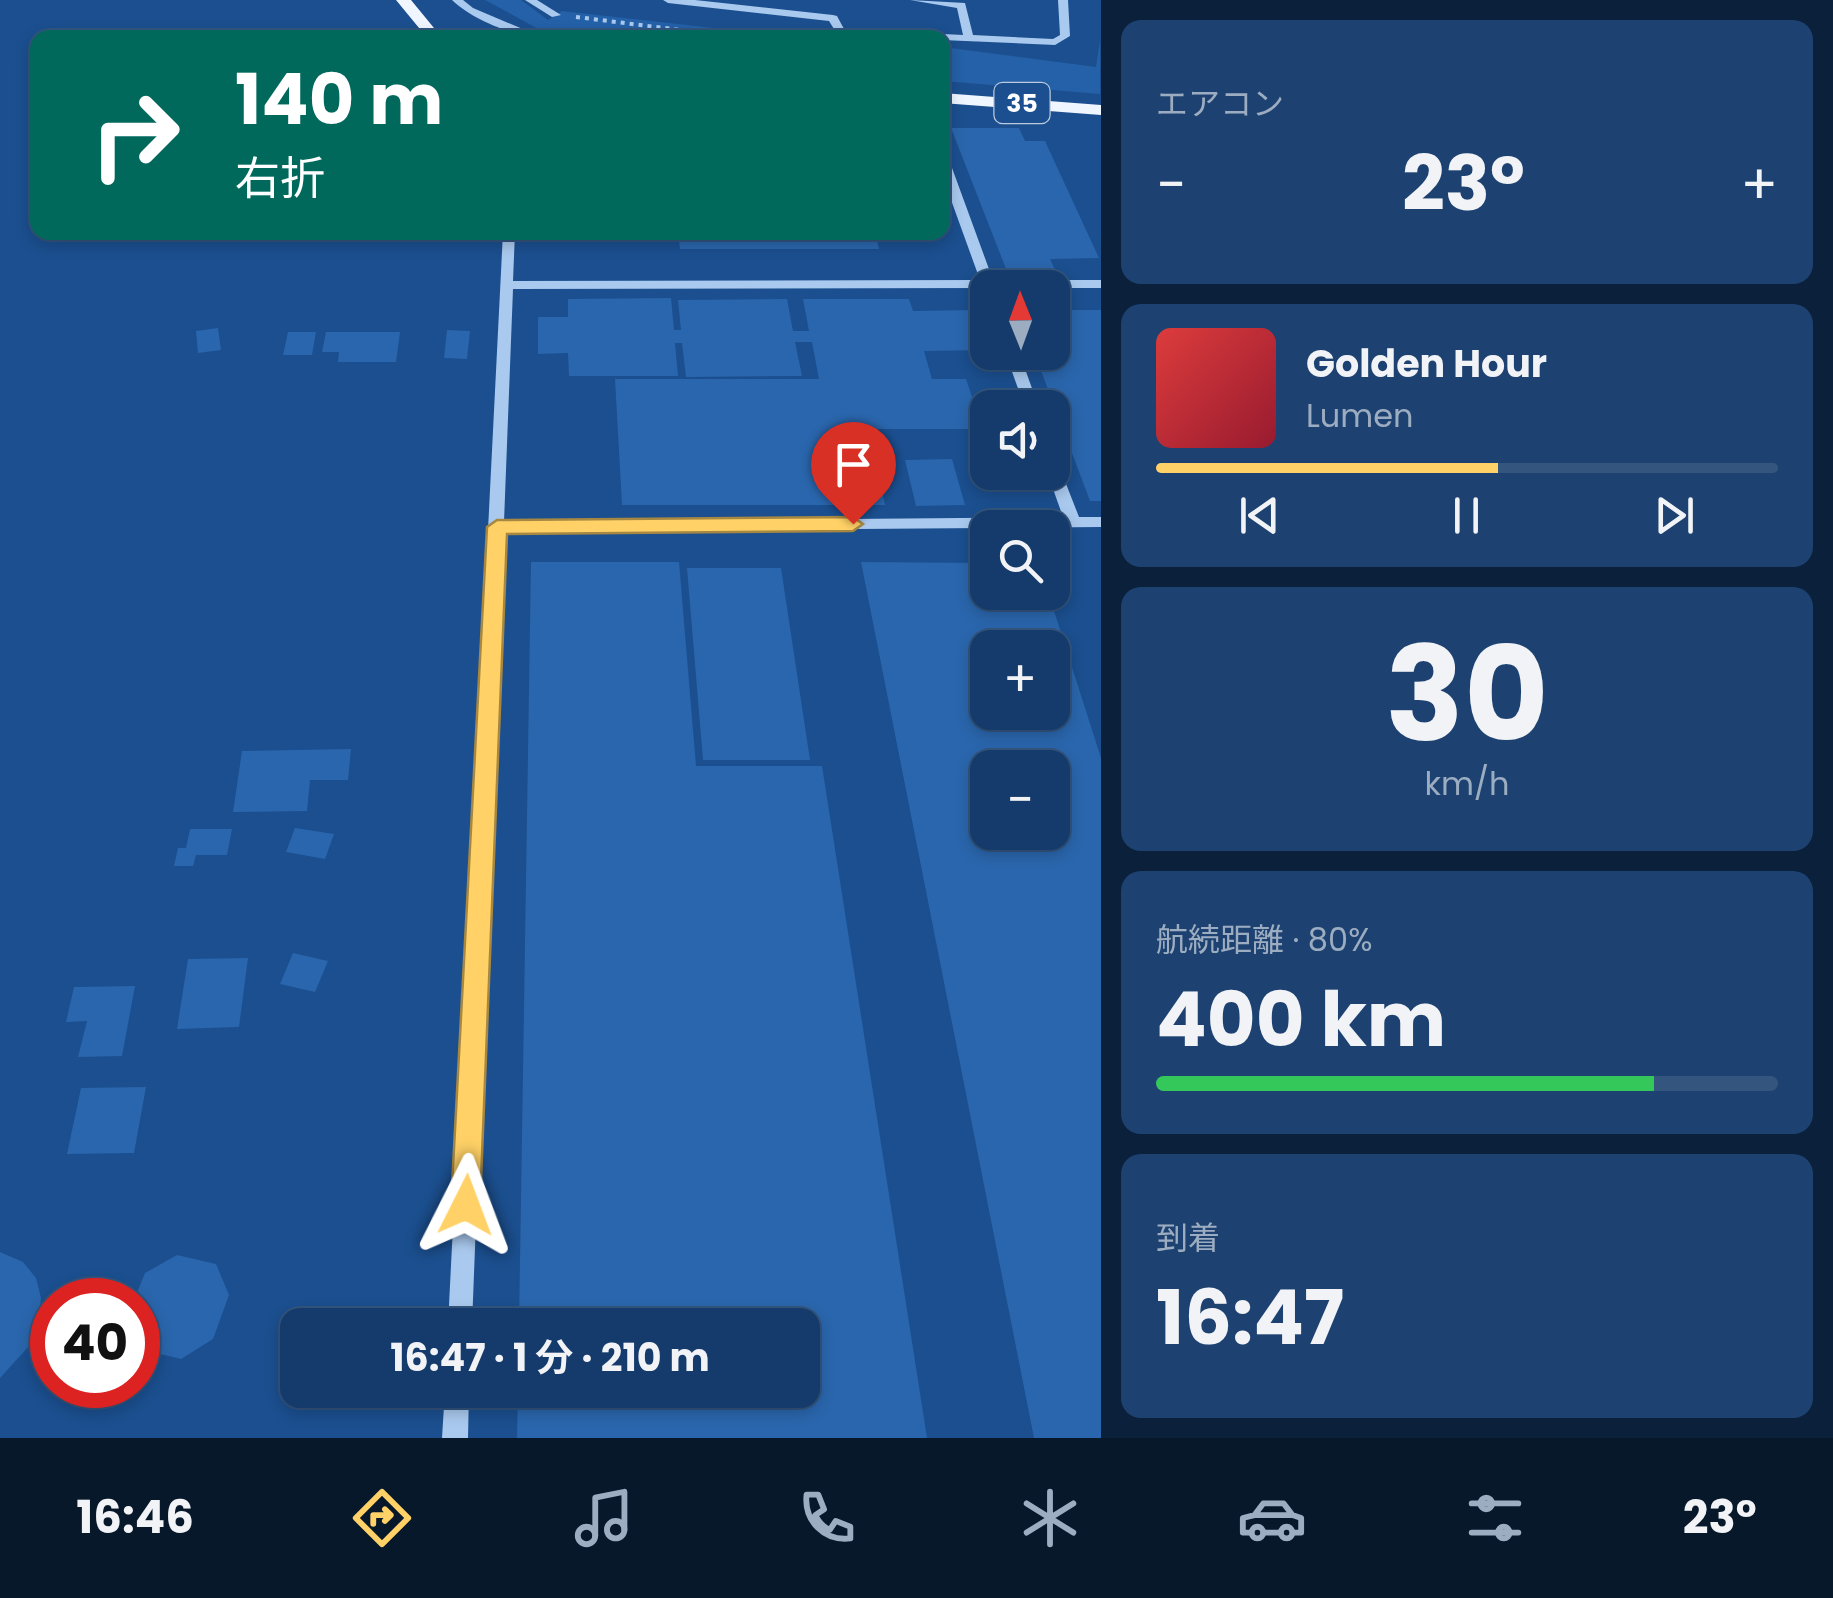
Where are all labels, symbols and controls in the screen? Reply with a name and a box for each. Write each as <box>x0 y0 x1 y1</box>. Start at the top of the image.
text: 140 m <box>235 50 443 149</box>
icon: right <box>70 70 200 200</box>
text: エアコン <box>1156 81 1284 126</box>
road number: 35 <box>994 83 1050 123</box>
text: 23° <box>1402 131 1525 236</box>
text: − <box>1156 146 1186 223</box>
text: + <box>1740 146 1778 223</box>
text: 右折 <box>235 147 325 210</box>
north arrow <box>970 270 1070 370</box>
map controls <box>970 270 1070 850</box>
text: Golden Hour <box>1306 337 1547 390</box>
button: sound <box>970 390 1070 490</box>
text: Lumen <box>1306 393 1414 438</box>
pin <box>811 422 896 525</box>
icon: arrive <box>826 437 881 492</box>
icon: previous <box>1232 488 1287 543</box>
icon: pause <box>1439 488 1494 543</box>
icon: next <box>1647 488 1702 543</box>
button: search <box>970 510 1070 610</box>
text: 30 <box>1385 603 1549 786</box>
button: + <box>970 630 1070 730</box>
button: − <box>970 750 1070 850</box>
text: km/h <box>1424 761 1510 806</box>
text: 航続距離 · 80% <box>1156 917 1372 962</box>
text: 400 km <box>1156 967 1446 1072</box>
position arrow <box>414 1153 518 1257</box>
text: 到着 <box>1156 1215 1220 1260</box>
text: 16:47 <box>1156 1265 1344 1370</box>
speed limit sign: 40 <box>30 1278 160 1408</box>
text: 16:47 · 1 分 · 210 m <box>390 1331 710 1384</box>
icon: directions <box>347 1483 417 1553</box>
icon: music <box>569 1483 639 1553</box>
icon: phone <box>792 1483 862 1553</box>
icon: climate <box>1015 1483 1085 1553</box>
icon: car <box>1237 1483 1307 1553</box>
icon: filters <box>1460 1483 1530 1553</box>
text: 16:46 <box>76 1486 194 1549</box>
text: 23° <box>1683 1486 1757 1549</box>

